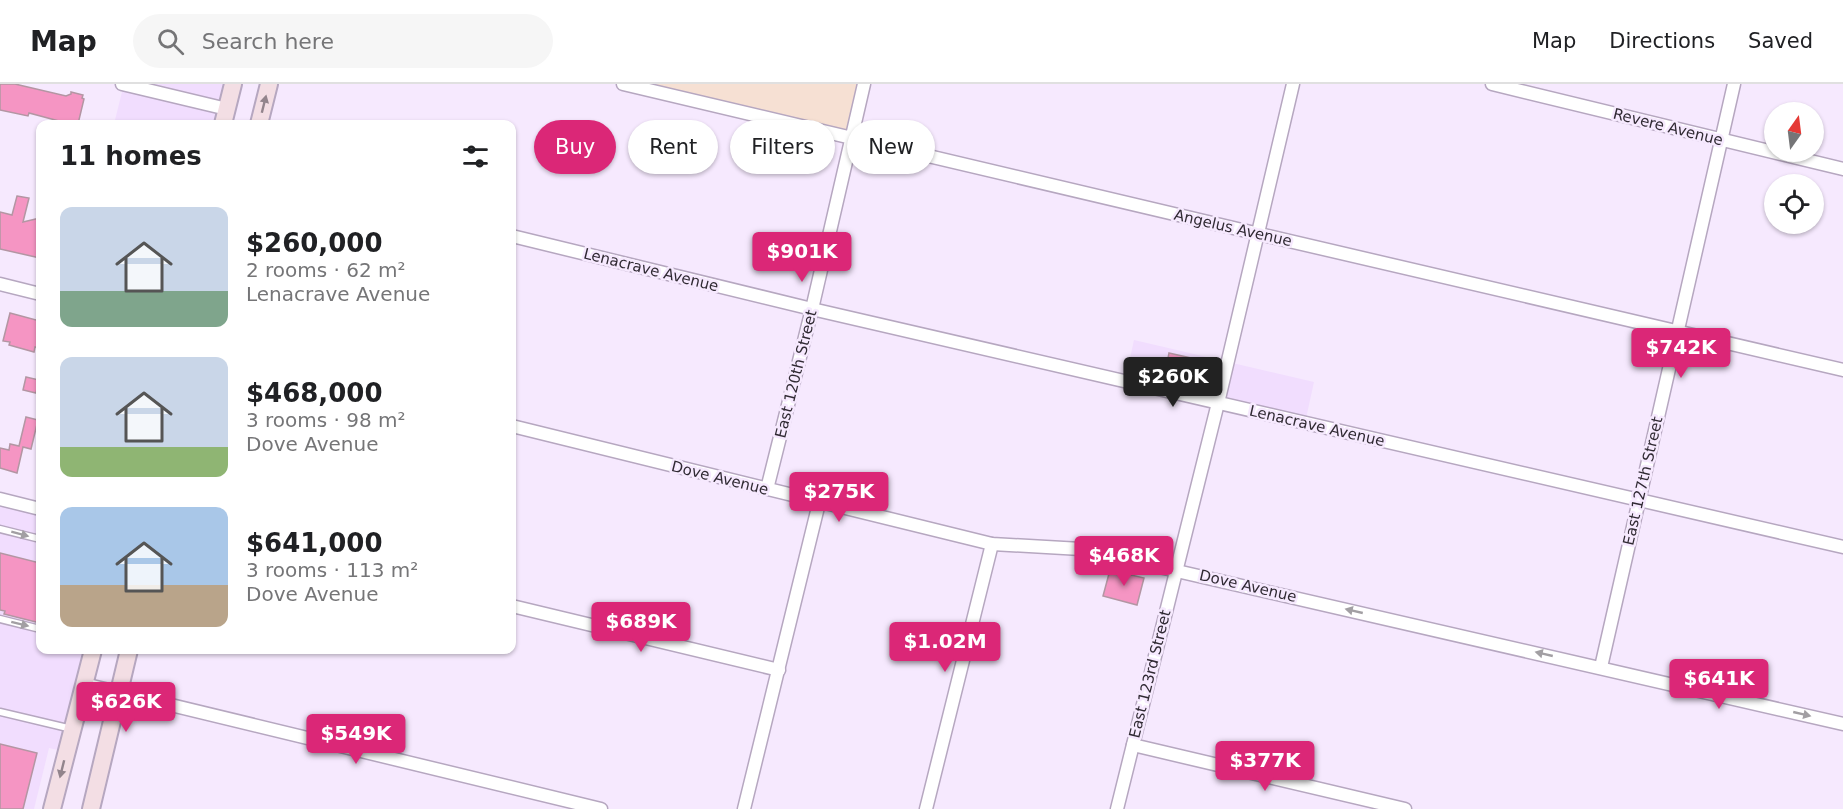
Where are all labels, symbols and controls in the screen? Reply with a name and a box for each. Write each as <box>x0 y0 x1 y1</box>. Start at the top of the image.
search box <box>133 14 553 68</box>
text: Map <box>30 25 97 58</box>
icon: search <box>154 25 187 58</box>
text: Search here <box>202 29 334 54</box>
text: Map <box>1532 29 1576 53</box>
text: Directions <box>1609 29 1715 53</box>
text: Saved <box>1748 29 1813 53</box>
one-way arrow <box>260 95 270 113</box>
north arrow <box>1764 102 1824 162</box>
map controls <box>1764 102 1824 234</box>
street label: Revere Avenue <box>1611 105 1725 149</box>
chip: Buy <box>534 120 616 174</box>
chip: Rent <box>628 120 718 174</box>
chip: Filters <box>730 120 835 174</box>
chip: New <box>847 120 935 174</box>
icon: filters <box>459 140 492 173</box>
text: 11 homes <box>60 141 202 171</box>
button: locate <box>1764 174 1824 234</box>
street label: Angelus Avenue <box>1172 206 1294 250</box>
text: $260,000 <box>246 228 383 258</box>
icon: home <box>108 231 180 303</box>
pin: $901K <box>760 232 844 283</box>
text: $901K <box>766 239 838 263</box>
street label: Lenacrave Avenue <box>582 245 720 295</box>
text: 2 rooms · 62 m² <box>246 258 406 282</box>
text: Lenacrave Avenue <box>246 282 430 306</box>
street label: East 120th Street <box>771 308 821 440</box>
pin: $742K <box>1639 328 1723 379</box>
text: $742K <box>1645 335 1717 359</box>
pin: $260K <box>1131 357 1215 408</box>
text: $260K <box>1137 364 1209 388</box>
text: $468,000 <box>246 378 383 408</box>
icon: home <box>108 381 180 453</box>
street label: Lenacrave Avenue <box>1248 402 1386 450</box>
text: 3 rooms · 98 m² <box>246 408 406 432</box>
street label: East 127th Street <box>1619 415 1667 547</box>
text: Dove Avenue <box>246 432 378 456</box>
street label: Dove Avenue <box>670 457 770 499</box>
pin: $275K <box>797 472 881 523</box>
text: $275K <box>803 479 875 503</box>
text: $641,000 <box>246 528 383 558</box>
one-way arrow <box>11 530 29 539</box>
icon: home <box>108 531 180 603</box>
pin: $468K <box>1082 536 1166 587</box>
text: $468K <box>1088 543 1160 567</box>
text: 3 rooms · 113 m² <box>246 558 418 582</box>
street label: Dove Avenue <box>1198 566 1298 606</box>
text: Dove Avenue <box>246 582 378 606</box>
pin: $689K <box>599 602 683 653</box>
one-way arrow <box>1345 605 1364 615</box>
street label: East 123rd Street <box>1125 608 1175 740</box>
text: $689K <box>605 609 677 633</box>
one-way arrow <box>11 619 29 629</box>
pin: $1.02M <box>896 622 994 673</box>
text: $1.02M <box>903 629 987 653</box>
one-way arrow <box>1535 649 1554 659</box>
pin: $641K <box>1677 659 1761 710</box>
text: $641K <box>1683 666 1755 690</box>
pin: $626K <box>84 682 168 733</box>
text: $626K <box>90 689 162 713</box>
one-way arrow <box>1792 710 1811 719</box>
pin: $549K <box>314 714 398 765</box>
text: $549K <box>320 721 392 745</box>
pin: $377K <box>1223 741 1307 792</box>
text: $377K <box>1229 748 1301 772</box>
one-way arrow <box>57 760 67 778</box>

